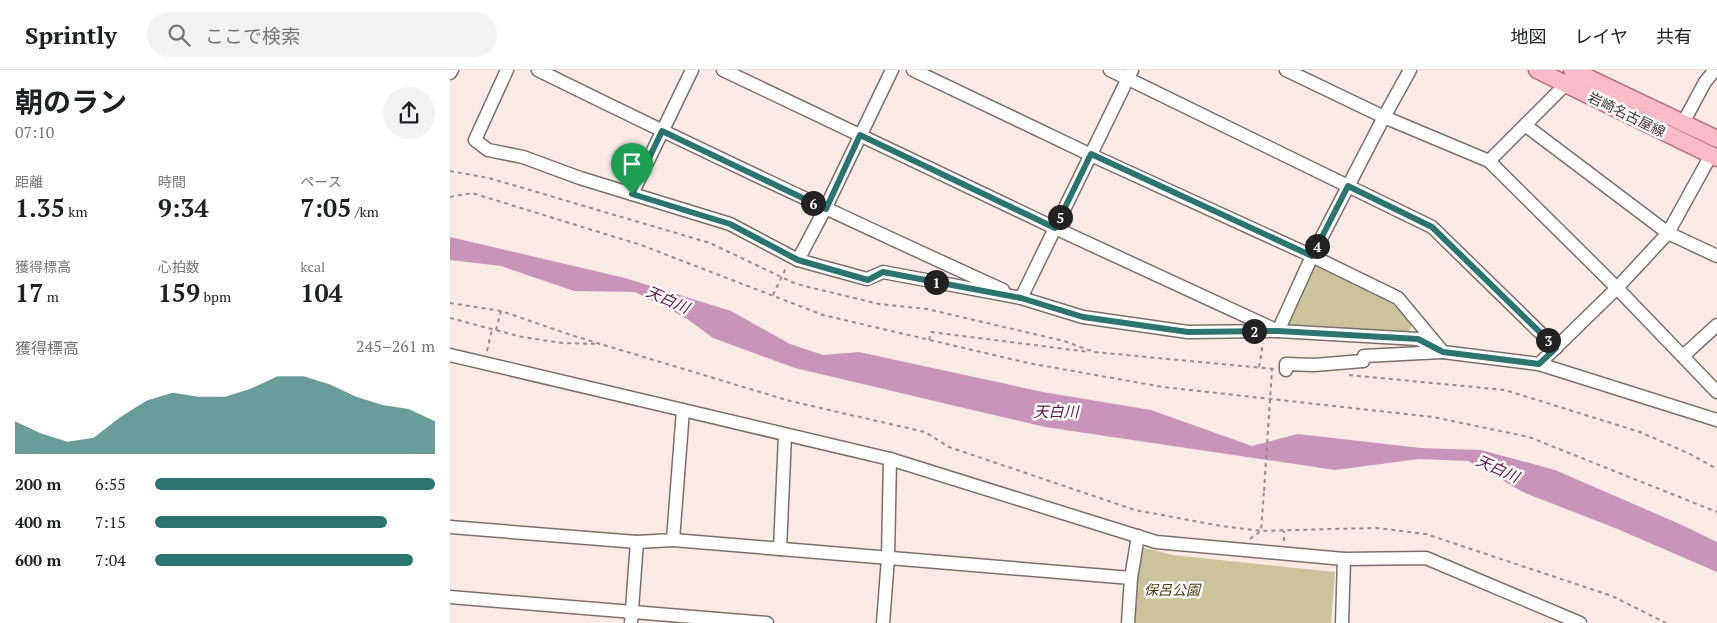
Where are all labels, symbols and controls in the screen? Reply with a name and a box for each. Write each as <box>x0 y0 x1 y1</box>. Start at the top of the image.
search box <box>147 12 497 57</box>
text: Sprintly <box>25 19 117 51</box>
icon: search <box>165 21 193 49</box>
text: ここで検索 <box>205 23 300 48</box>
text: 地図 <box>1511 24 1547 48</box>
text: レイヤ <box>1575 24 1628 48</box>
text: 共有 <box>1656 24 1692 48</box>
text: 朝のラン <box>15 83 127 120</box>
button: share <box>383 87 435 139</box>
street label: 岩崎名古屋線 <box>1585 87 1669 141</box>
text: 07:10 <box>15 121 54 143</box>
pin <box>611 143 653 194</box>
icon: arrive <box>618 150 646 178</box>
text: 距離 <box>15 172 43 191</box>
text: 時間 <box>158 172 186 191</box>
text: ペース <box>300 172 342 191</box>
pin: 6 <box>800 190 826 216</box>
text: 1.35 <box>15 191 65 224</box>
text: 9:34 <box>158 191 209 224</box>
text: 7:05 <box>300 191 351 224</box>
text: 6 <box>810 194 817 213</box>
text: km <box>65 202 88 221</box>
text: /km <box>351 202 379 221</box>
pin: 5 <box>1048 204 1072 230</box>
text: 5 <box>1057 208 1064 227</box>
pin: 4 <box>1304 234 1330 258</box>
text: 4 <box>1314 237 1321 256</box>
text: 獲得標高 <box>15 257 71 276</box>
text: 心拍数 <box>158 257 200 276</box>
text: kcal <box>300 257 325 276</box>
pin: 1 <box>924 270 948 294</box>
text: 1 <box>933 273 940 292</box>
text: 17 <box>15 276 43 309</box>
text: 159 <box>158 276 200 309</box>
text: 104 <box>300 276 343 309</box>
water label: 天白川 <box>643 281 694 318</box>
text: m <box>43 287 59 306</box>
text: bpm <box>200 287 231 306</box>
pin: 2 <box>1242 318 1266 344</box>
text: 2 <box>1251 322 1258 341</box>
pin: 3 <box>1536 328 1560 352</box>
text: 3 <box>1545 331 1552 350</box>
text: 245–261 m <box>356 335 435 357</box>
text: 獲得標高 <box>15 337 79 359</box>
water label: 天白川 <box>1033 401 1080 421</box>
water label: 天白川 <box>1473 450 1524 487</box>
text: 200 m <box>15 473 61 495</box>
text: 6:55 <box>95 473 126 495</box>
text: 400 m <box>15 511 61 533</box>
text: 7:15 <box>95 511 126 533</box>
text: 600 m <box>15 549 61 571</box>
text: 7:04 <box>95 549 126 571</box>
park label: 保呂公園 <box>1144 580 1202 599</box>

